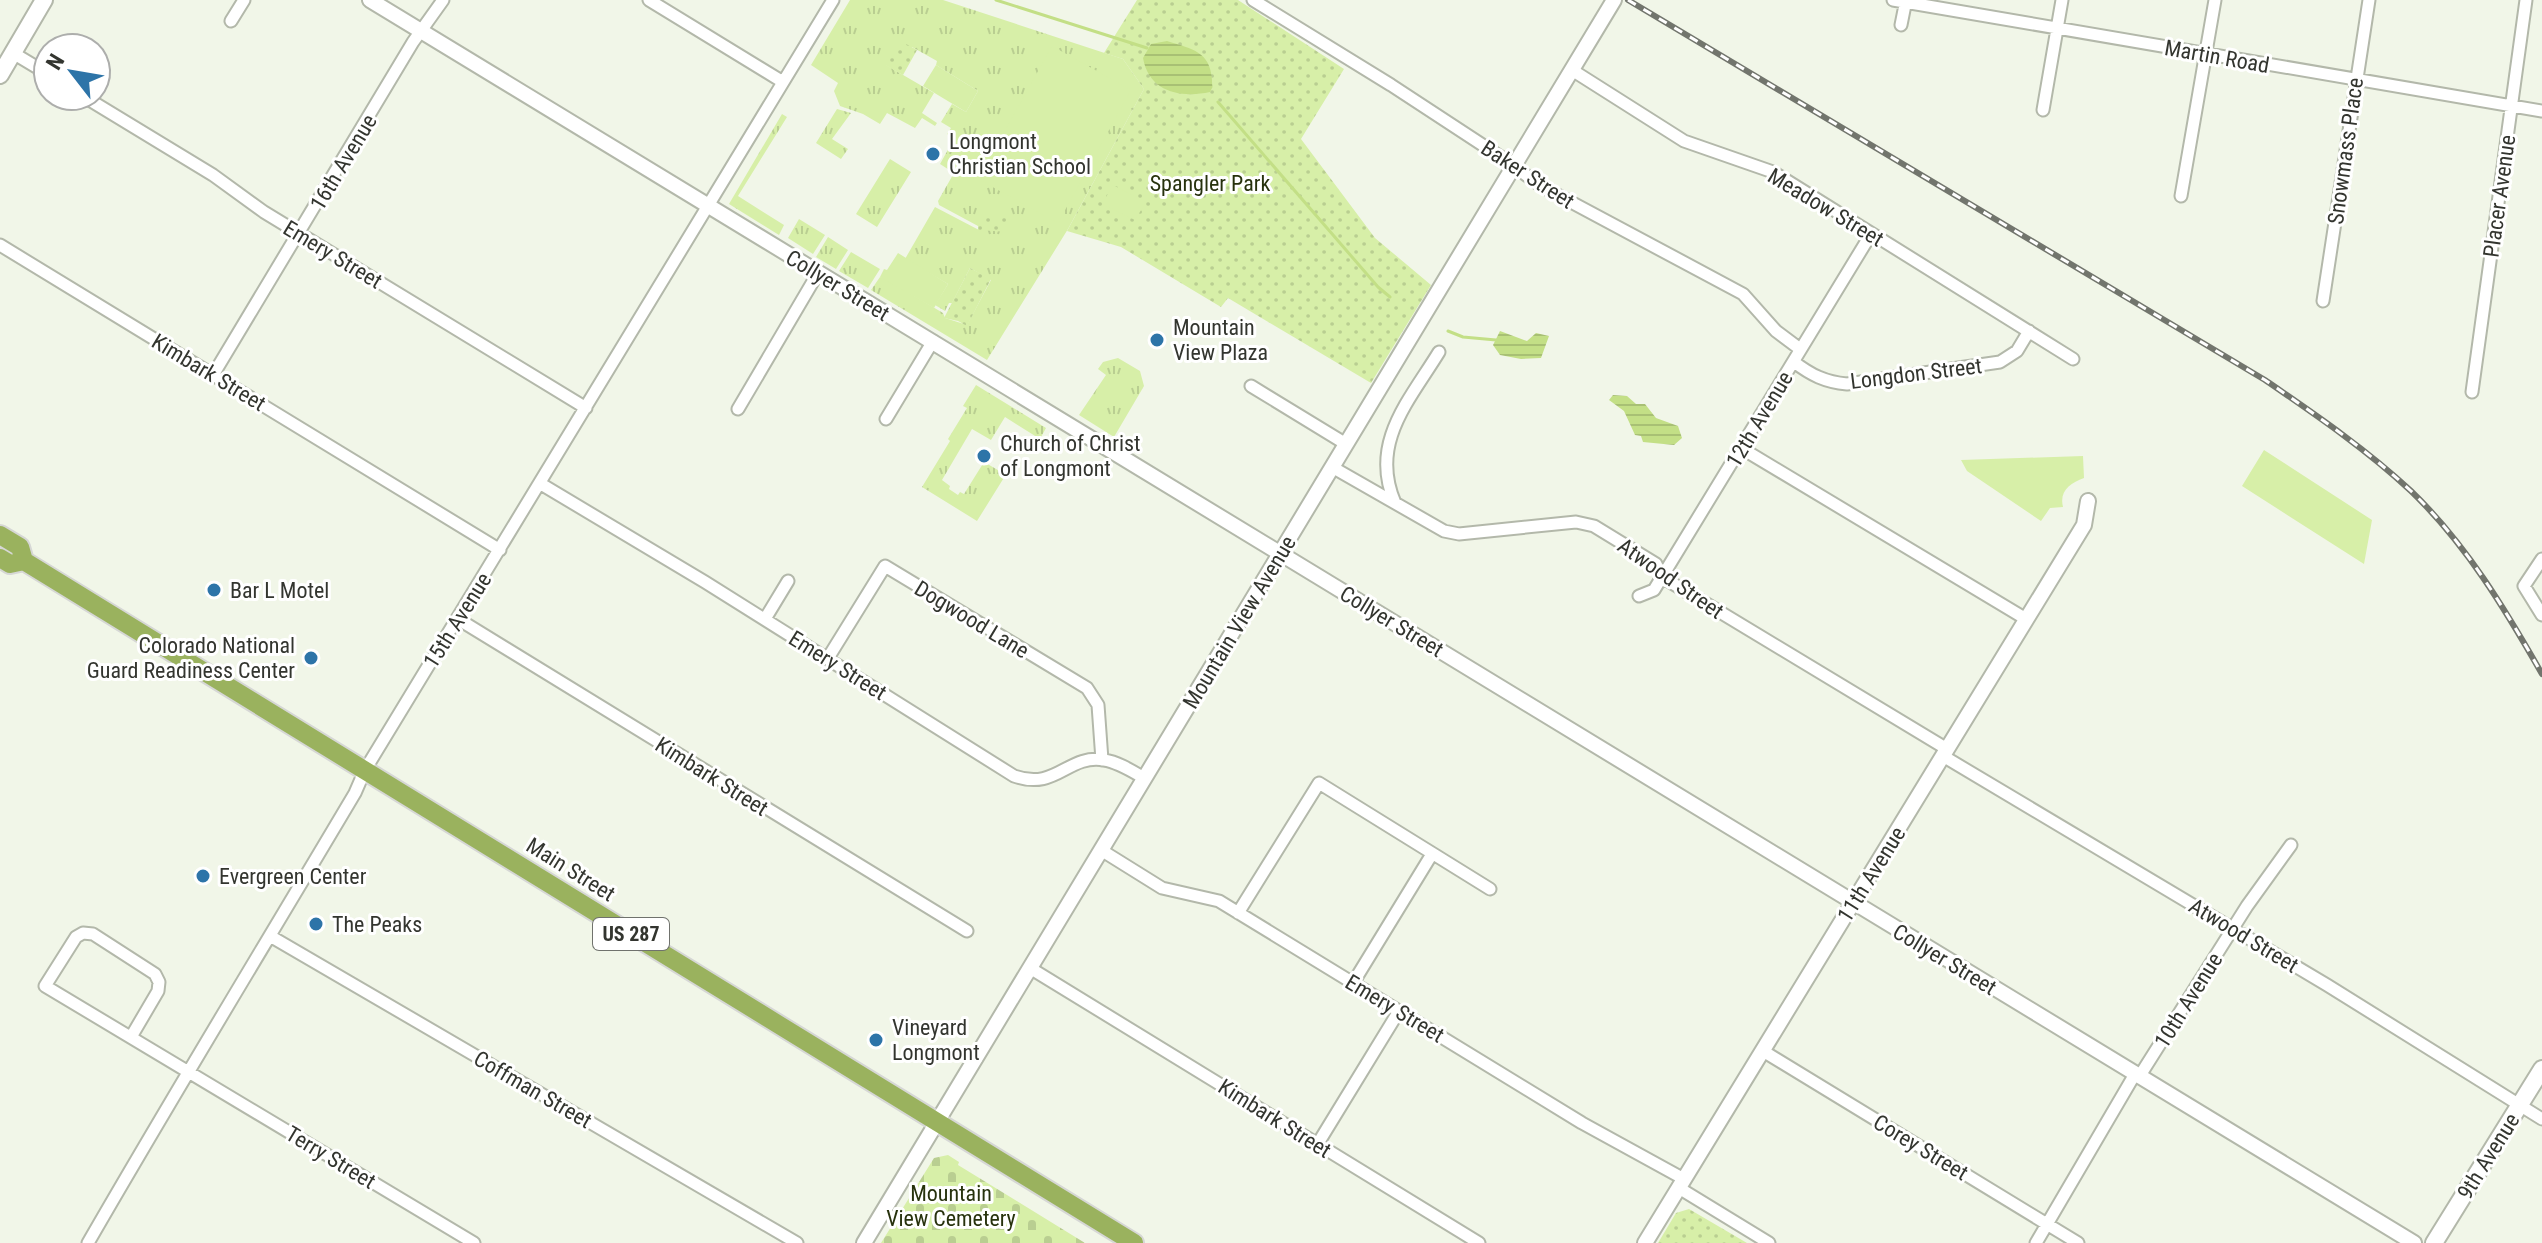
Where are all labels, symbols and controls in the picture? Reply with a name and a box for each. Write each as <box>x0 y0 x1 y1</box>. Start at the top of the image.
north arrow <box>32 32 112 112</box>
street label: Martin Road <box>2163 35 2271 78</box>
text: N <box>41 50 69 74</box>
street label: Snowmass Place <box>2323 76 2368 226</box>
street label: 16th Avenue <box>305 110 382 215</box>
place label: Longmont Christian School <box>949 129 1091 179</box>
street label: Placer Avenue <box>2479 133 2520 259</box>
street label: Baker Street <box>1477 135 1579 214</box>
marker: Longmont Christian School <box>924 145 942 163</box>
street label: Meadow Street <box>1763 163 1888 252</box>
park label: Spangler Park <box>1150 171 1270 196</box>
street label: Emery Street <box>279 215 387 294</box>
street label: Collyer Street <box>781 245 894 326</box>
place label: Mountain View Plaza <box>1173 315 1268 365</box>
street label: Kimbark Street <box>147 329 270 416</box>
marker: Mountain View Plaza <box>1148 331 1166 349</box>
street label: Longdon Street <box>1849 353 1983 394</box>
street label: 12th Avenue <box>1721 367 1798 472</box>
place label: Church of Christ of Longmont <box>1000 431 1141 481</box>
marker: Church of Christ of Longmont <box>975 447 993 465</box>
street label: Mountain View Avenue <box>1178 531 1301 713</box>
street label: Atwood Street <box>1613 533 1728 624</box>
street label: 15th Avenue <box>418 568 496 672</box>
street label: Dogwood Lane <box>910 576 1033 663</box>
place label: Bar L Motel <box>230 578 329 603</box>
marker: Bar L Motel <box>205 581 223 599</box>
street label: Collyer Street <box>1335 581 1448 662</box>
street label: Emery Street <box>784 626 891 705</box>
place label: Colorado National Guard Readiness Center <box>87 633 295 683</box>
marker: Colorado National Guard Readiness Center <box>302 649 320 667</box>
street label: Kimbark Street <box>651 732 773 821</box>
street label: 11th Avenue <box>1832 822 1910 926</box>
street label: Main Street <box>522 832 620 906</box>
place label: Evergreen Center <box>219 864 367 889</box>
marker: Evergreen Center <box>194 867 212 885</box>
street label: Atwood Street <box>2185 893 2303 978</box>
place label: The Peaks <box>332 912 422 937</box>
marker: The Peaks <box>307 915 325 933</box>
road number: US 287 <box>593 918 669 950</box>
street label: Collyer Street <box>1888 919 2001 1000</box>
street label: 10th Avenue <box>2149 948 2227 1052</box>
street label: Emery Street <box>1341 969 1449 1048</box>
place label: Vineyard Longmont <box>892 1015 980 1065</box>
marker: Vineyard Longmont <box>867 1031 885 1049</box>
street label: Coffman Street <box>469 1046 596 1133</box>
street label: Kimbark Street <box>1214 1074 1336 1163</box>
street label: Corey Street <box>1869 1109 1973 1185</box>
street label: 9th Avenue <box>2452 1109 2525 1204</box>
street label: Terry Street <box>281 1121 380 1194</box>
park label: Mountain View Cemetery <box>886 1181 1016 1231</box>

